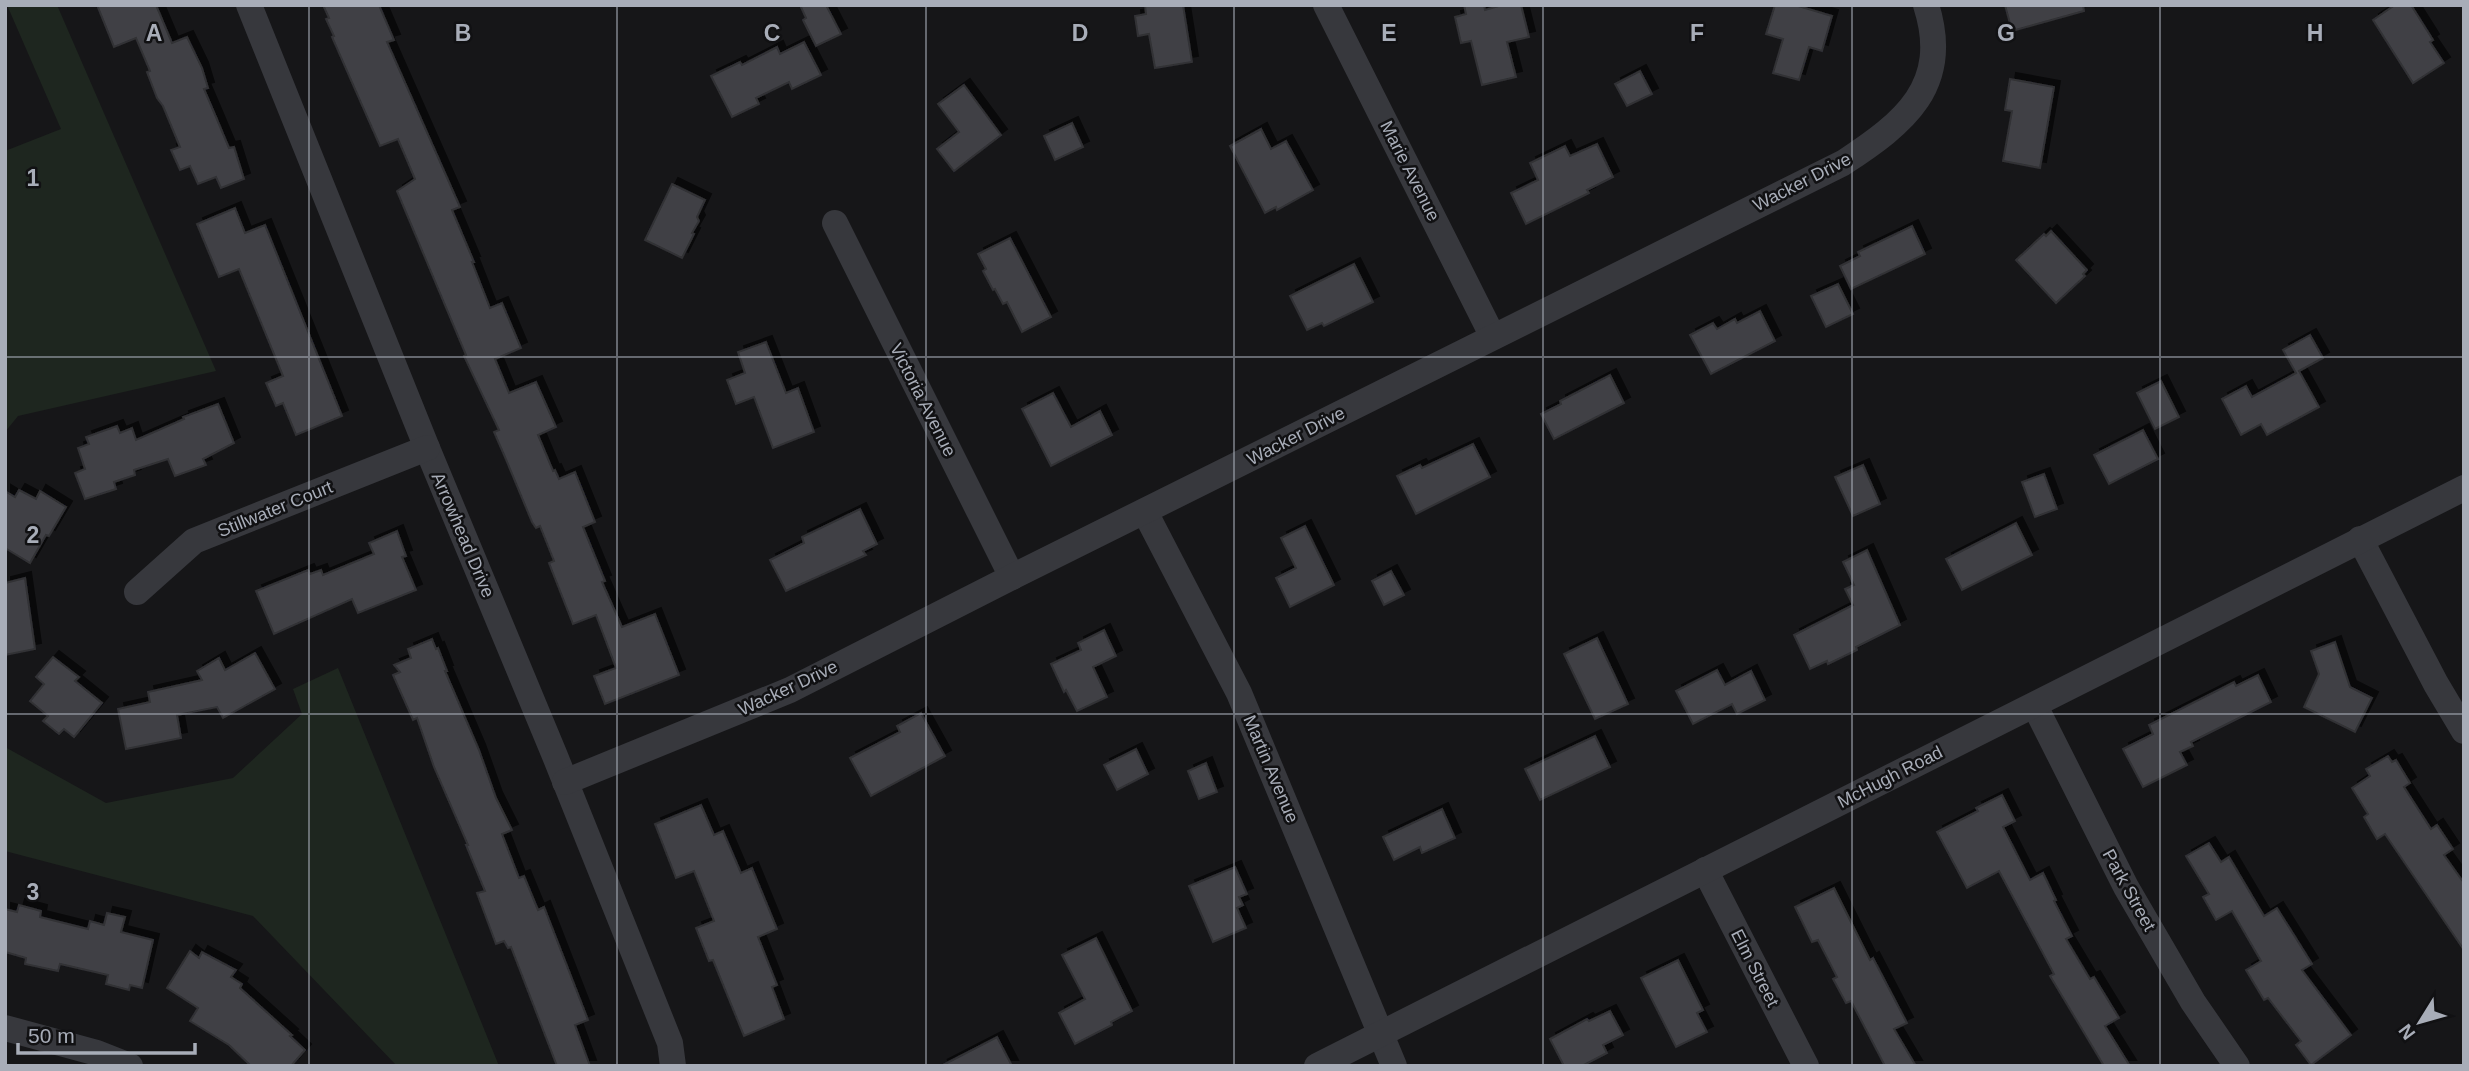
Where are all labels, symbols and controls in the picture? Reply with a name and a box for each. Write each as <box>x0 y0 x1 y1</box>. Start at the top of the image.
text: A <box>146 20 162 46</box>
text: B <box>455 20 471 46</box>
text: C <box>764 20 780 46</box>
text: D <box>1072 20 1088 46</box>
text: E <box>1381 20 1397 46</box>
text: F <box>1690 20 1704 46</box>
text: G <box>1997 20 2015 46</box>
text: H <box>2307 20 2323 46</box>
street label: Marie Avenue <box>1376 118 1444 224</box>
street label: Wacker Drive <box>1750 149 1854 215</box>
text: 1 <box>27 165 40 191</box>
street label: Victoria Avenue <box>886 340 960 460</box>
street label: Wacker Drive <box>1244 403 1348 469</box>
street label: Arrowhead Drive <box>428 469 498 601</box>
street label: Stillwater Court <box>215 477 335 541</box>
text: 2 <box>27 522 39 548</box>
street label: Wacker Drive <box>735 656 841 720</box>
street label: Martin Avenue <box>1239 712 1303 826</box>
street label: McHugh Road <box>1834 742 1946 812</box>
street label: Park Street <box>2098 846 2160 934</box>
text: 3 <box>27 879 39 905</box>
street label: Elm Street <box>1727 926 1783 1010</box>
north arrow <box>2385 987 2455 1057</box>
scale bar <box>18 1012 194 1056</box>
text: N <box>2394 1020 2419 1044</box>
text: 50 m <box>28 1024 75 1047</box>

